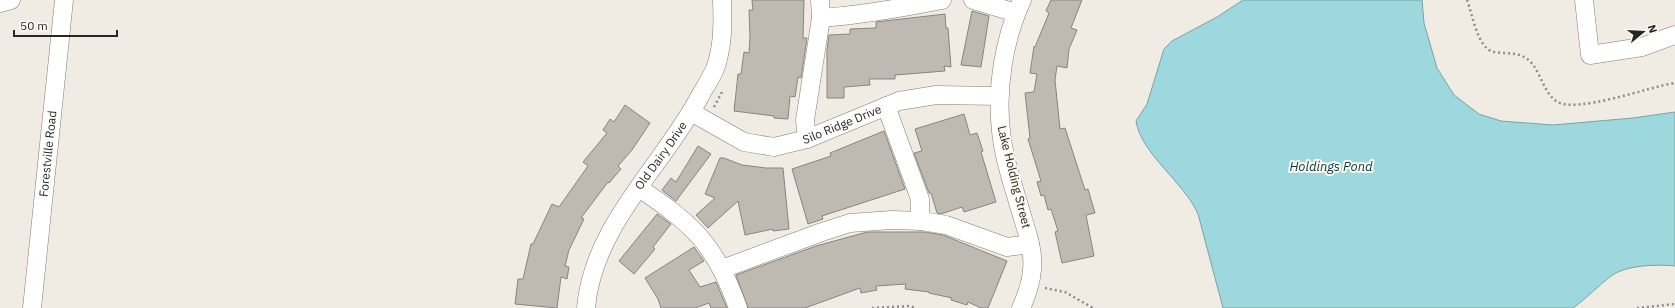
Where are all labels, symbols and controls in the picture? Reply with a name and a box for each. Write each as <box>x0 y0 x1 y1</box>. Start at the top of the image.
scale bar <box>14 12 117 38</box>
north arrow <box>1623 12 1663 52</box>
text: 50 m <box>20 18 48 33</box>
text: N <box>1645 23 1660 35</box>
street label: Silo Ridge Drive <box>801 101 884 147</box>
street label: Forestville Road <box>36 110 59 198</box>
street label: Old Dairy Drive <box>631 118 690 193</box>
street label: Lake Holding Street <box>994 124 1034 230</box>
water label: Holdings Pond <box>1289 158 1373 175</box>

